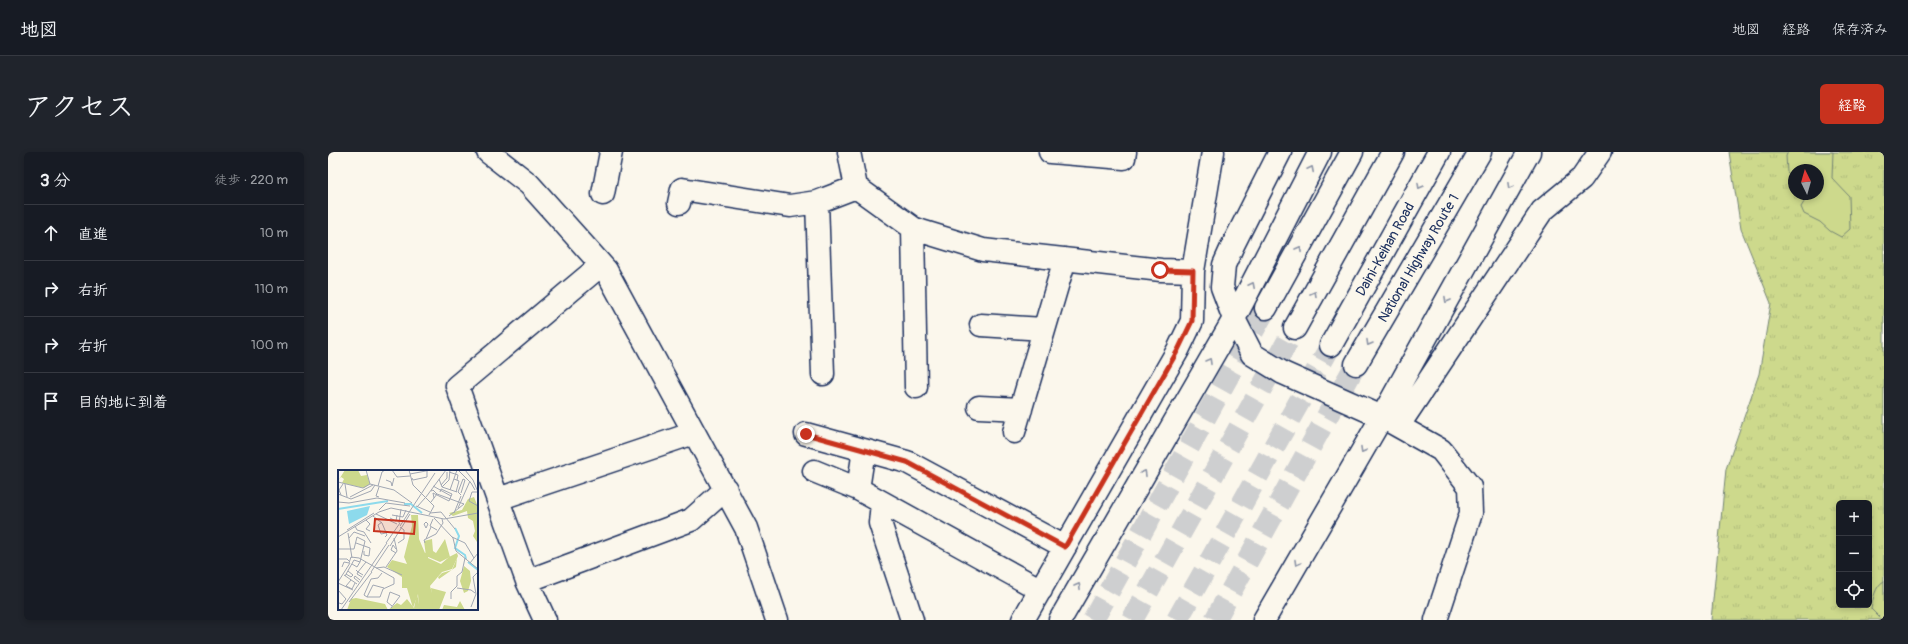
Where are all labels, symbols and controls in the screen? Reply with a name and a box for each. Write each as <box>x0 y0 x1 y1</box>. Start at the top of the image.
text: 地図 <box>20 18 58 42</box>
text: 地図 <box>1732 21 1760 38</box>
text: 経路 <box>1782 21 1810 38</box>
text: 保存済み <box>1832 21 1888 38</box>
button: 経路 <box>1820 84 1884 124</box>
text: アクセス <box>24 90 134 125</box>
north arrow <box>1788 164 1824 200</box>
one-way arrow <box>1306 166 1314 173</box>
text: 3 分 <box>40 170 70 191</box>
text: 徒歩 · 220 m <box>214 172 288 188</box>
one-way arrow <box>1418 182 1425 189</box>
one-way arrow <box>1508 182 1515 189</box>
street label: National Highway Route 1 <box>1374 191 1463 325</box>
street label: Daini-Keihan Road <box>1352 199 1418 299</box>
icon: ahead <box>40 222 62 244</box>
text: 直進 <box>78 225 108 244</box>
text: 10 m <box>260 225 288 241</box>
one-way arrow <box>1294 246 1301 253</box>
route start <box>1151 261 1169 279</box>
icon: right <box>40 278 62 300</box>
text: 右折 <box>78 281 108 300</box>
text: 110 m <box>255 281 288 297</box>
one-way arrow <box>1247 281 1254 289</box>
one-way arrow <box>1310 291 1317 298</box>
one-way arrow <box>1445 296 1452 303</box>
icon: right <box>40 334 62 356</box>
text: 右折 <box>78 337 108 356</box>
text: 100 m <box>251 337 288 353</box>
one-way arrow <box>1366 339 1373 346</box>
one-way arrow <box>1205 358 1212 365</box>
icon: arrive <box>40 390 62 412</box>
text: 目的地に到着 <box>78 393 168 412</box>
route end <box>797 425 815 443</box>
one-way arrow <box>1360 446 1367 453</box>
inset map <box>338 470 478 610</box>
one-way arrow <box>1139 470 1146 478</box>
map controls <box>1836 500 1872 608</box>
button: + <box>1836 500 1872 536</box>
button: − <box>1836 536 1872 572</box>
one-way arrow <box>1295 559 1302 566</box>
button: locate <box>1836 572 1872 608</box>
one-way arrow <box>1074 583 1081 590</box>

